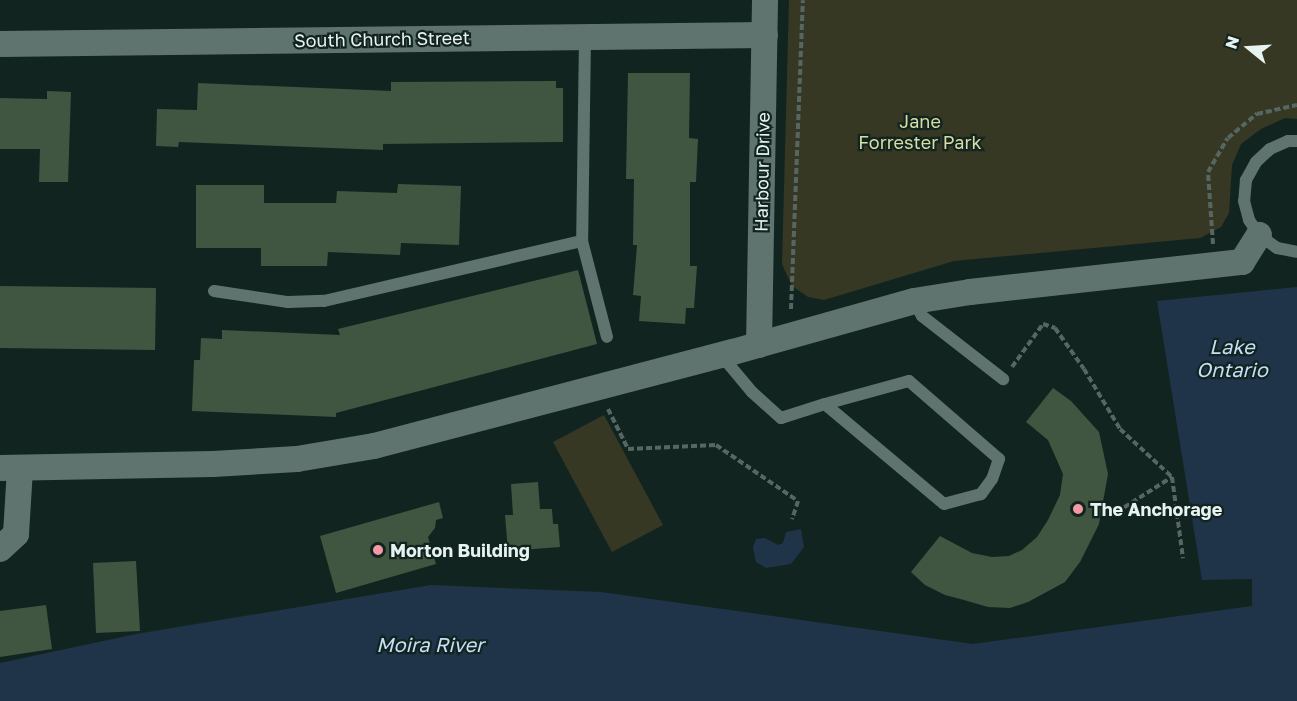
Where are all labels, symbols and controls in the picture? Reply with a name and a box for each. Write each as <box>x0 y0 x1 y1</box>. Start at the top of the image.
north arrow <box>1219 18 1279 78</box>
street label: South Church Street <box>294 27 470 51</box>
text: N <box>1220 34 1243 51</box>
park label: Jane Forrester Park <box>858 111 982 154</box>
street label: Harbour Drive <box>750 112 774 232</box>
water label: Lake Ontario <box>1196 335 1268 382</box>
place label: The Anchorage <box>1090 498 1222 520</box>
marker: The Anchorage <box>1071 502 1085 516</box>
place label: Morton Building <box>390 539 530 561</box>
marker: Morton Building <box>371 543 385 557</box>
water label: Moira River <box>376 632 484 656</box>

